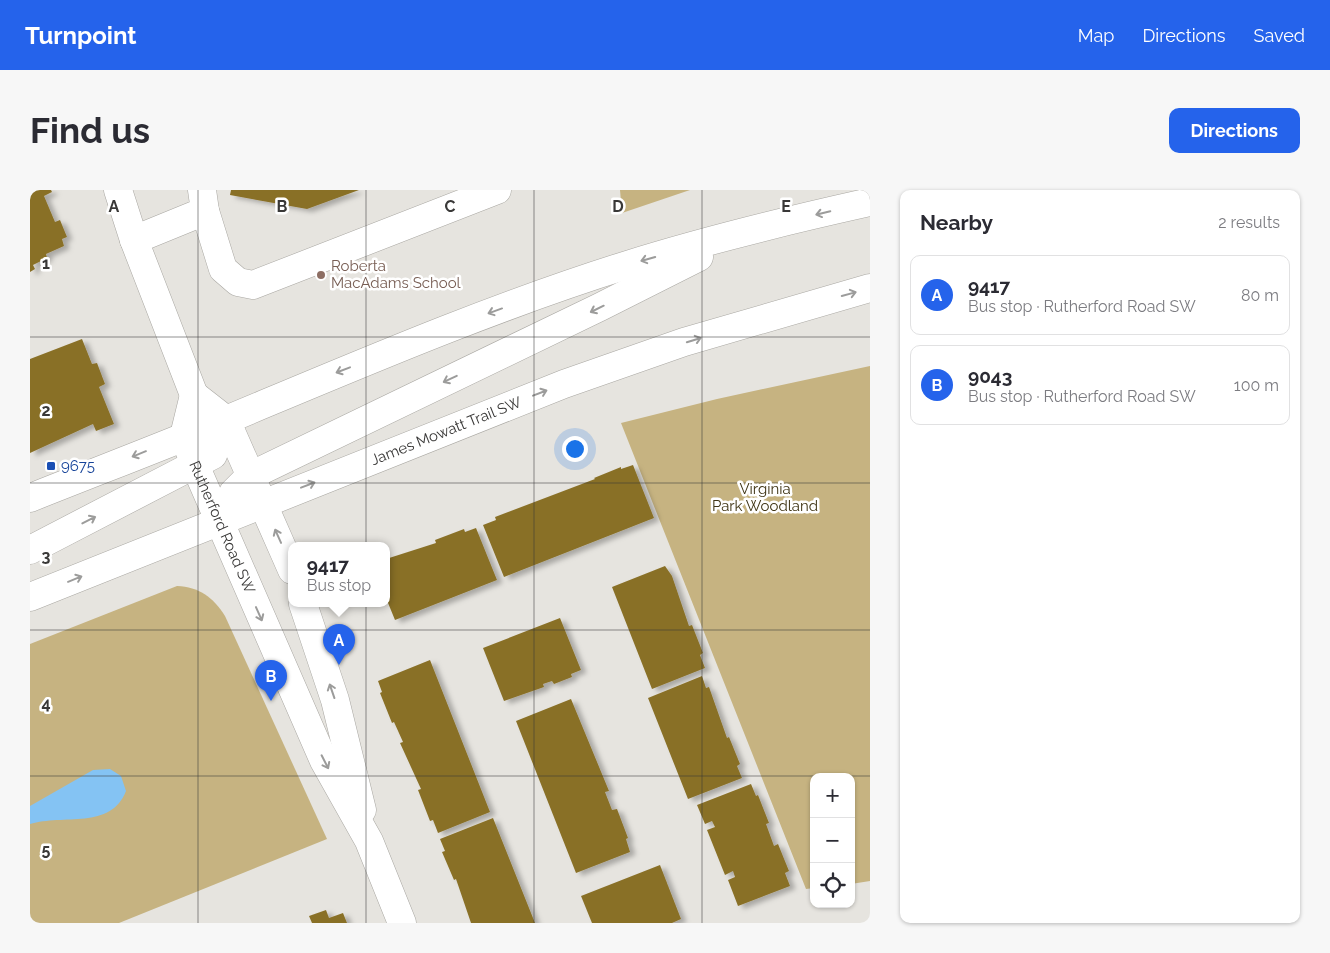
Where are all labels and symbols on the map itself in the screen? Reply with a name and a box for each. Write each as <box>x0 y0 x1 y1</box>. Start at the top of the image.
text: A <box>109 197 120 216</box>
text: B <box>277 197 288 216</box>
text: C <box>445 197 456 216</box>
text: D <box>612 197 624 216</box>
text: E <box>781 197 791 216</box>
one-way arrow <box>815 209 831 218</box>
text: 1 <box>42 254 50 273</box>
one-way arrow <box>641 254 657 264</box>
place label: Roberta MacAdams School <box>331 257 462 292</box>
marker: Roberta MacAdams School <box>315 269 327 281</box>
one-way arrow <box>841 289 857 298</box>
one-way arrow <box>590 305 605 314</box>
one-way arrow <box>487 307 503 316</box>
one-way arrow <box>685 334 701 344</box>
one-way arrow <box>336 366 351 375</box>
one-way arrow <box>443 374 458 384</box>
one-way arrow <box>532 388 547 398</box>
street label: James Mowatt Trail SW <box>368 393 524 469</box>
text: 2 <box>41 401 51 420</box>
your location <box>562 436 588 462</box>
one-way arrow <box>132 450 147 459</box>
place label: 9675 <box>61 457 95 475</box>
street label: Rutherford Road SW <box>185 458 259 596</box>
marker: 9675 <box>45 460 57 472</box>
one-way arrow <box>299 480 315 489</box>
park label: Virginia Park Woodland <box>712 480 818 515</box>
one-way arrow <box>81 514 96 524</box>
one-way arrow <box>272 529 282 544</box>
text: 3 <box>42 547 51 566</box>
one-way arrow <box>67 574 82 583</box>
one-way arrow <box>254 606 264 621</box>
pin: A <box>323 624 355 665</box>
pin: B <box>255 660 287 701</box>
one-way arrow <box>327 684 337 700</box>
text: 4 <box>41 694 51 713</box>
one-way arrow <box>320 755 330 770</box>
text: 5 <box>42 840 51 859</box>

